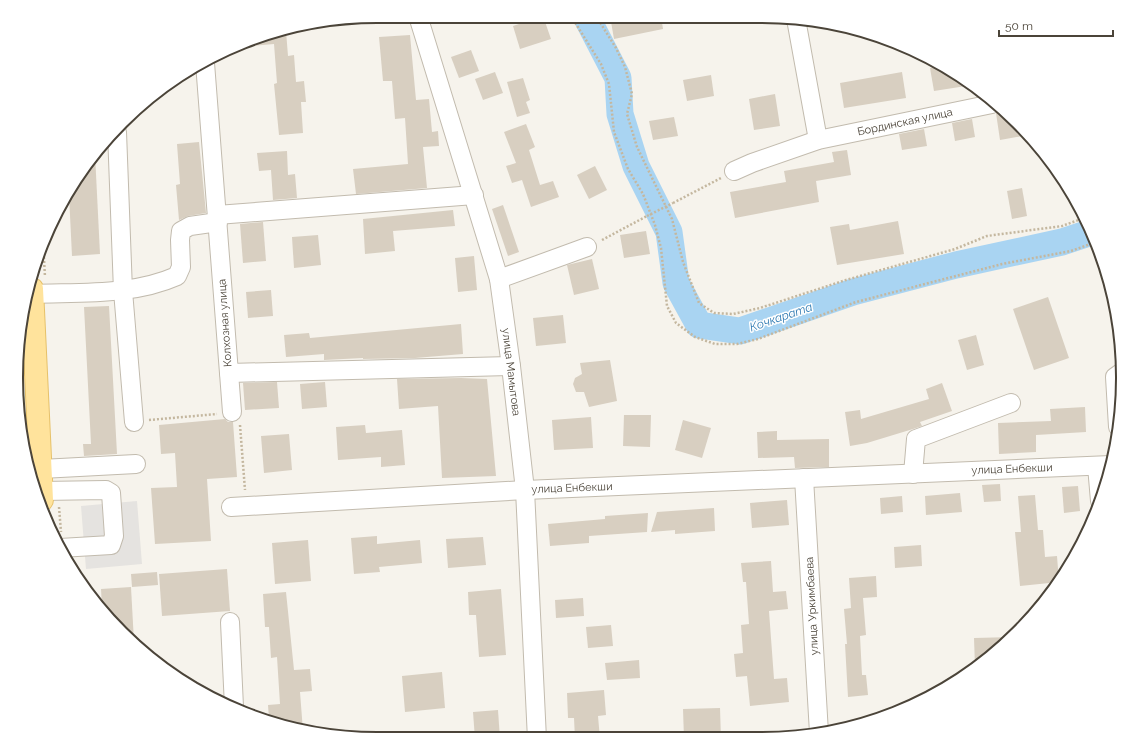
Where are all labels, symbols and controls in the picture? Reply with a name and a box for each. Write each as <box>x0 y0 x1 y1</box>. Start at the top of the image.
scale bar <box>999 12 1113 38</box>
text: 50 m <box>1005 19 1033 33</box>
street label: Бординская улица <box>856 106 954 138</box>
street label: Колхозная улица <box>215 278 235 368</box>
water label: Кочкарата <box>748 300 814 334</box>
street label: улица Мамытова <box>499 327 523 417</box>
street label: улица Енбекши <box>971 461 1053 477</box>
street label: улица Енбекши <box>531 480 613 496</box>
street label: улица Уркимбаева <box>803 556 821 656</box>

